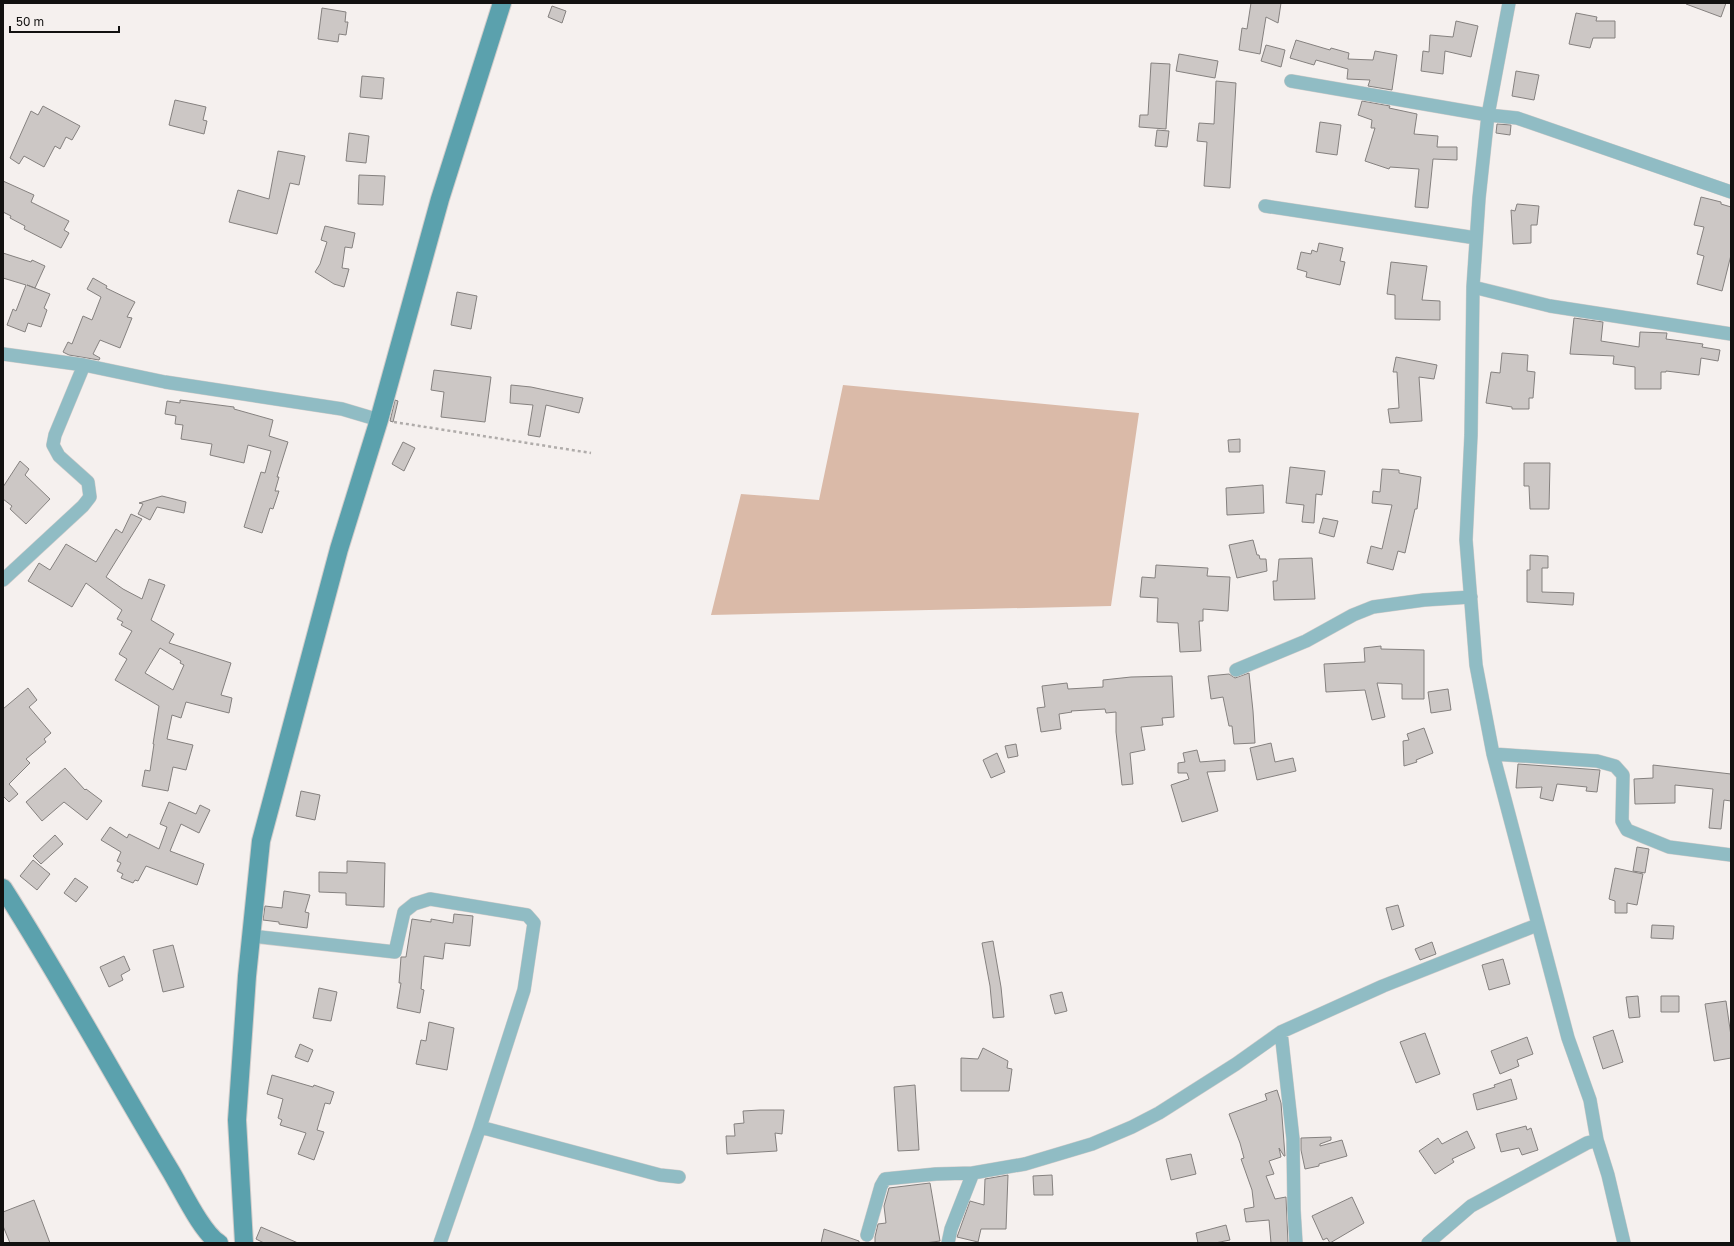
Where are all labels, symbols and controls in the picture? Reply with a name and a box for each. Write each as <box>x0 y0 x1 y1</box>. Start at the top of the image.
scale bar <box>10 8 119 34</box>
text: 50 m <box>16 14 44 29</box>

